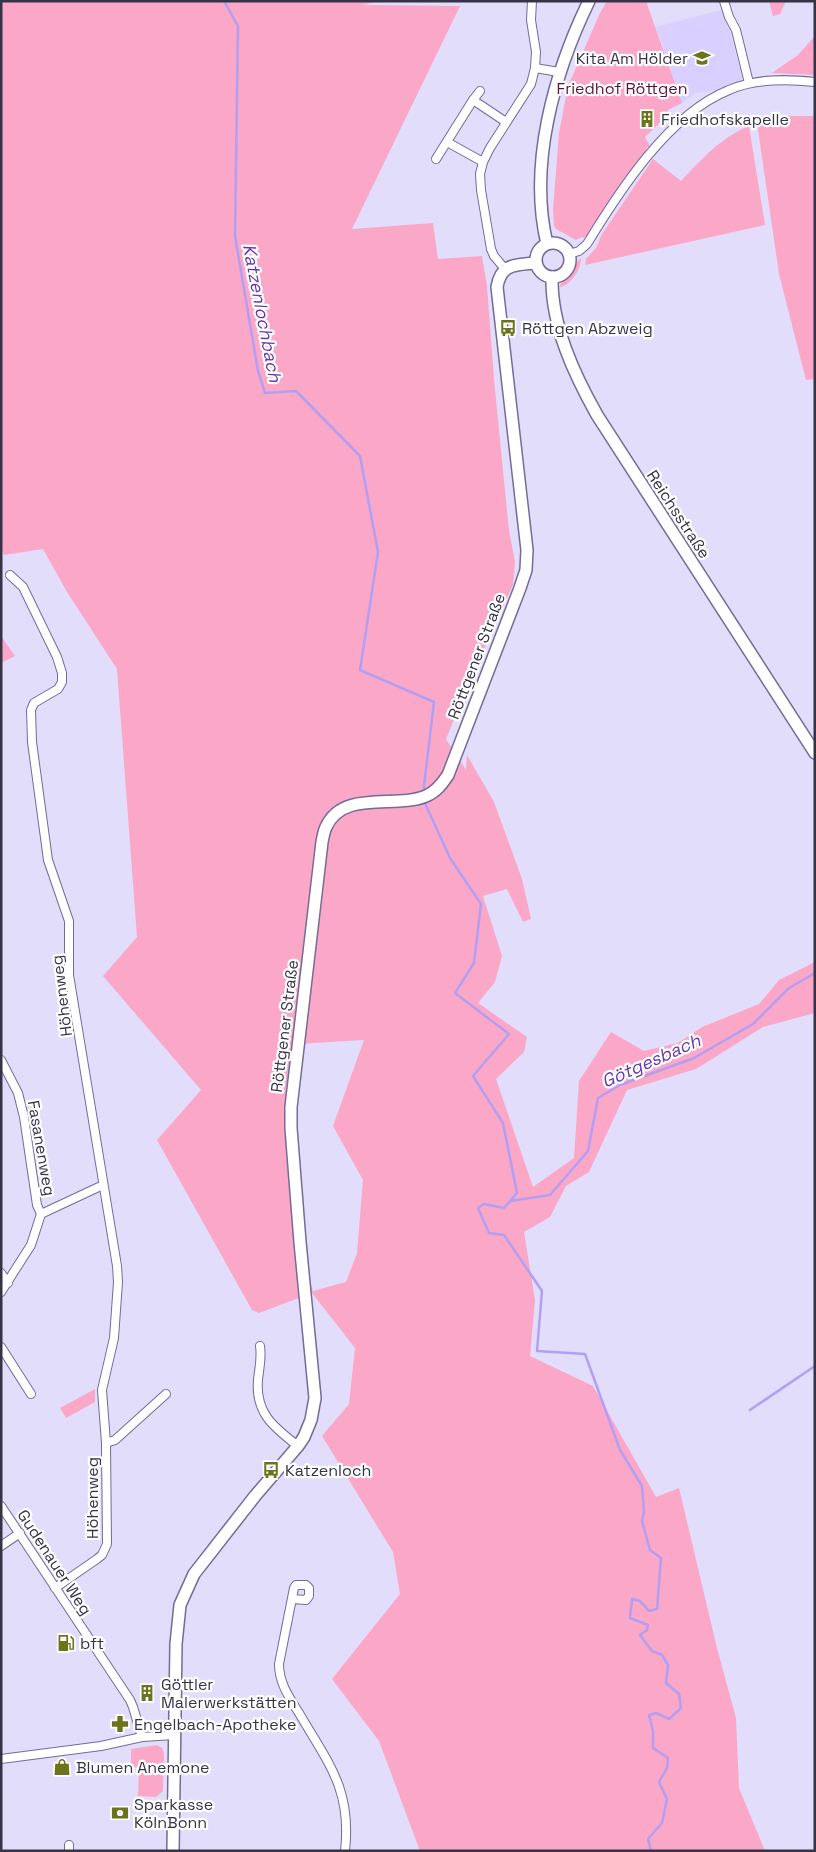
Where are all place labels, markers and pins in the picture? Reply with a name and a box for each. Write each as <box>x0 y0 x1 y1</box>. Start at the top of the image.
place label: Kita Am Hölder <box>576 48 688 69</box>
school or university icon: Kita Am Hölder <box>692 48 712 68</box>
building icon: Friedhofskapelle <box>637 109 657 129</box>
place label: Friedhofskapelle <box>661 109 789 130</box>
bus stop icon: Röttgen Abzweig <box>498 318 518 338</box>
place label: Röttgen Abzweig <box>522 318 653 339</box>
bus stop icon: Katzenloch <box>261 1460 281 1480</box>
place label: Katzenloch <box>285 1460 371 1481</box>
fuel station icon: bft <box>56 1633 76 1653</box>
place label: bft <box>80 1633 104 1654</box>
place label: Göttler Malerwerkstätten <box>161 1674 297 1713</box>
building icon: Göttler Malerwerkstätten <box>137 1683 157 1703</box>
pharmacy icon: Engelbach-Apotheke <box>110 1714 130 1734</box>
place label: Engelbach-Apotheke <box>134 1714 296 1735</box>
shop icon: Blumen Anemone <box>52 1757 72 1777</box>
place label: Blumen Anemone <box>76 1757 210 1778</box>
place label: Sparkasse KölnBonn <box>134 1794 213 1833</box>
bank icon: Sparkasse KölnBonn <box>110 1803 130 1823</box>

